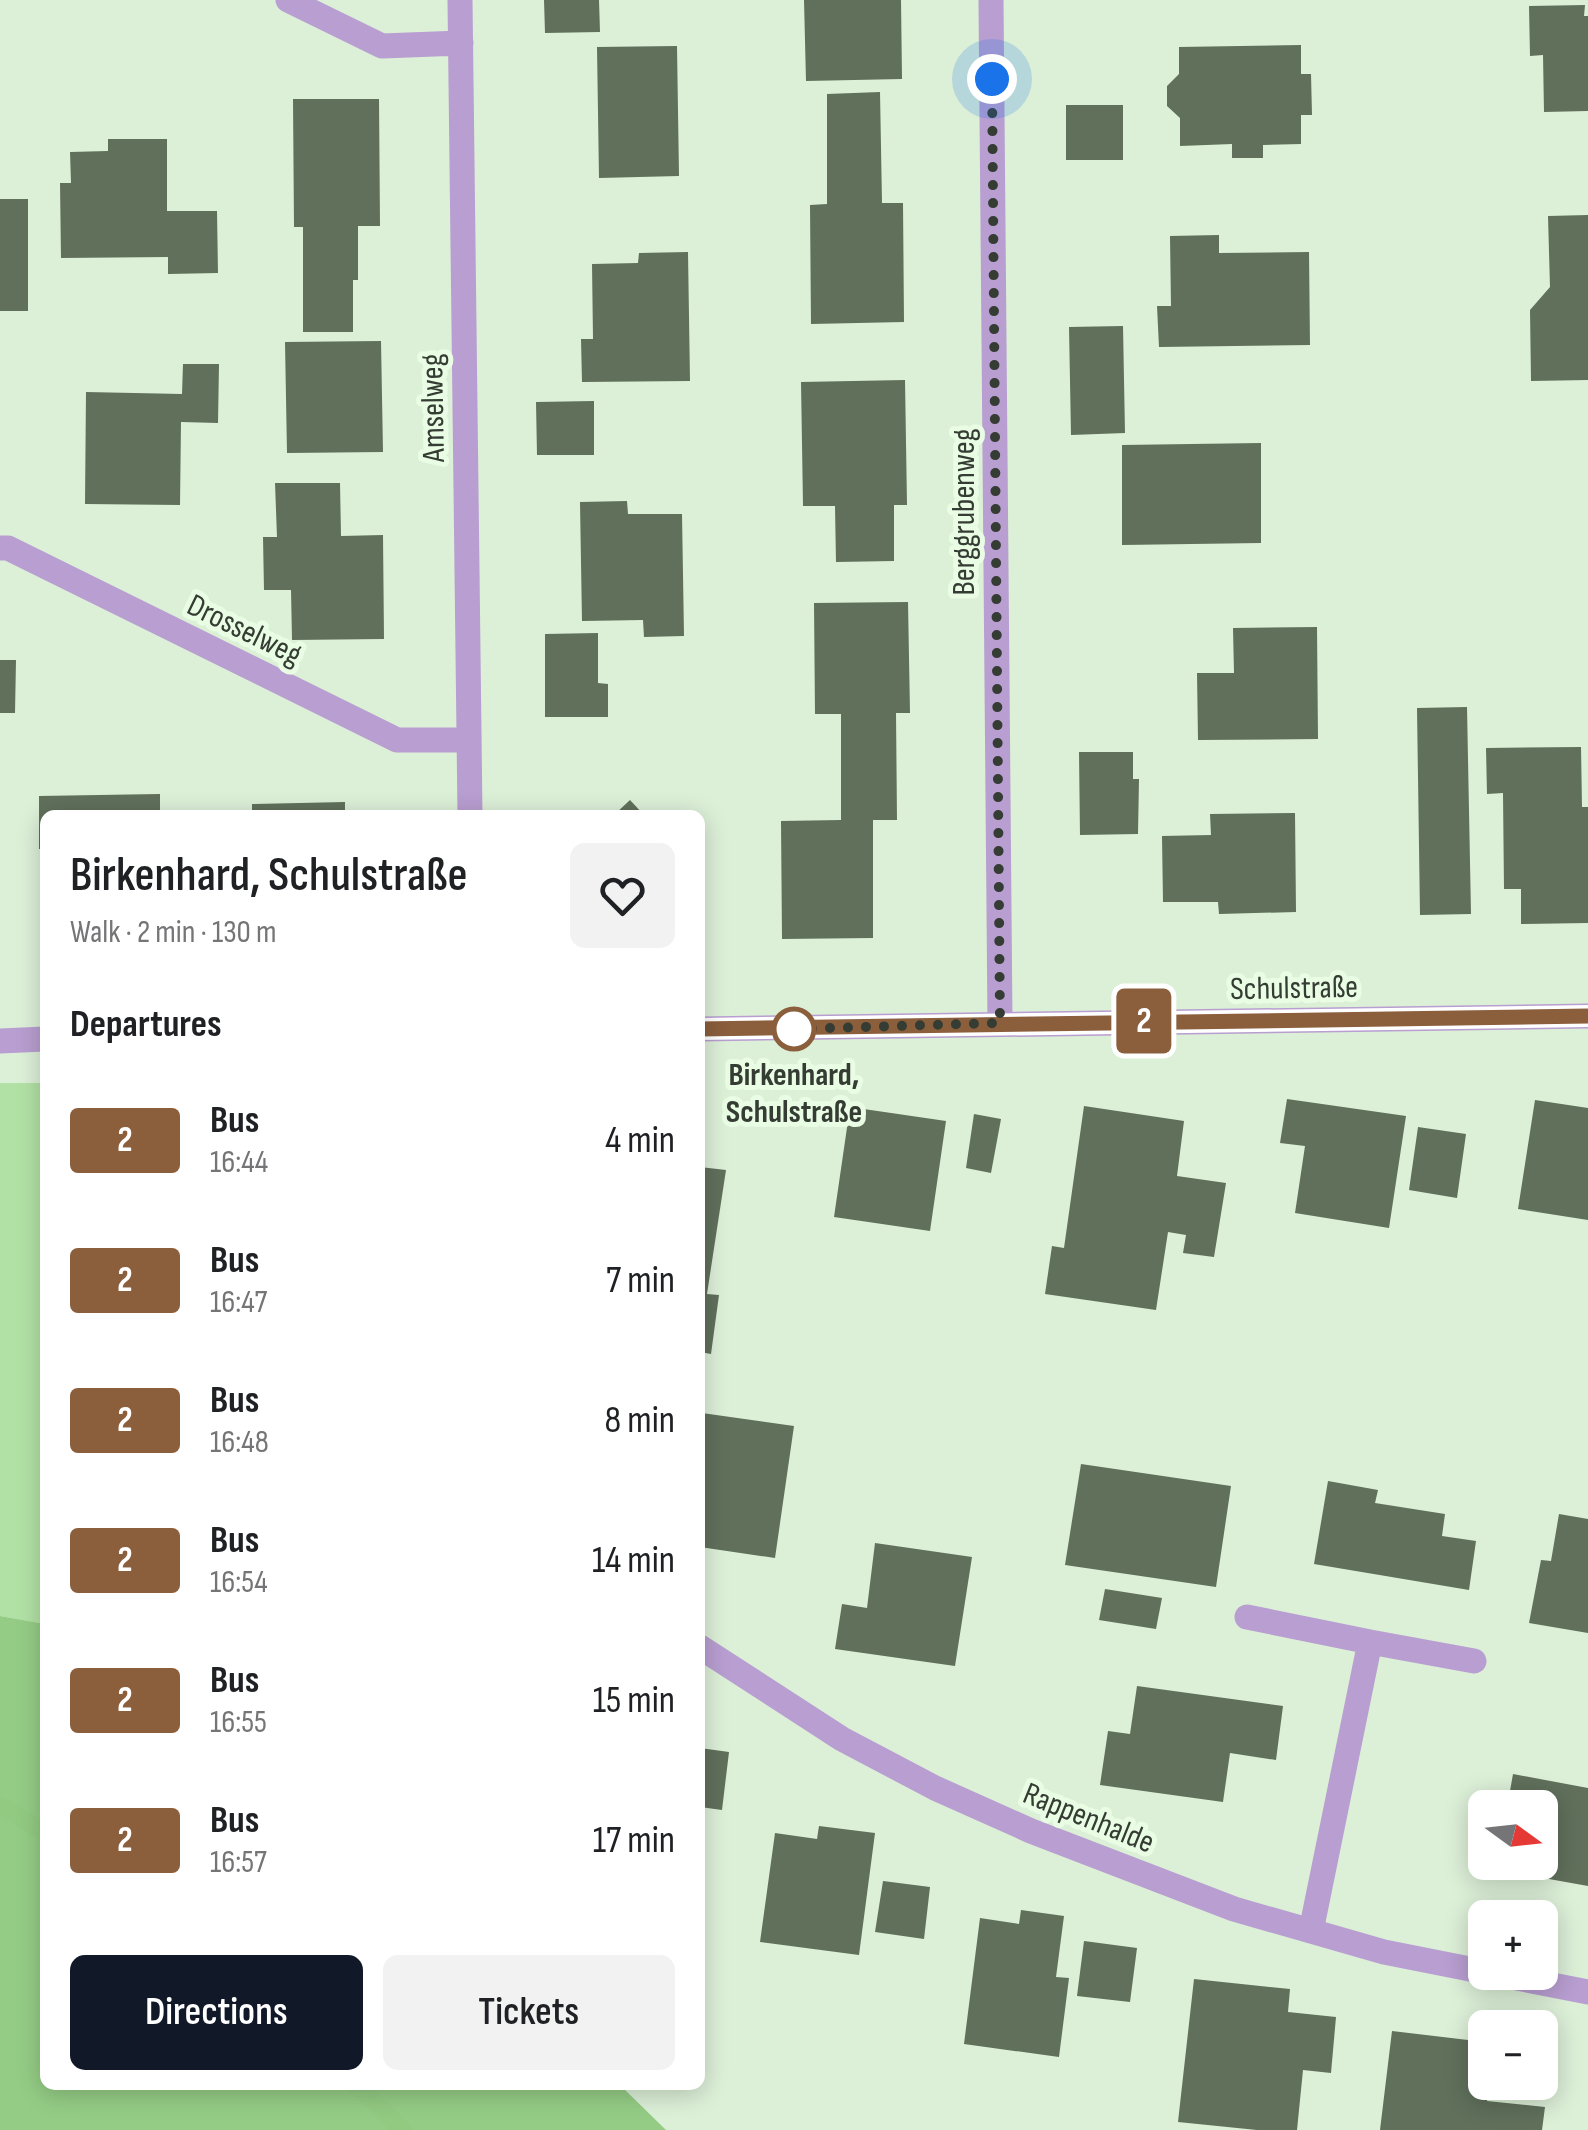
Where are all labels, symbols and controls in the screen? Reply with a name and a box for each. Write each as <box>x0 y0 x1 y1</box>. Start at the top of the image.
your location <box>967 54 1017 104</box>
street label: Amselweg <box>413 353 454 464</box>
street label: Berggrubenweg <box>945 429 984 595</box>
street label: Drosselweg <box>181 586 308 675</box>
button: heart <box>570 843 675 948</box>
text: Birkenhard, Schulstraße <box>70 847 467 904</box>
text: Walk · 2 min · 130 m <box>70 913 277 952</box>
street label: Schulstraße <box>1230 968 1358 1009</box>
line badge: 2 <box>1112 988 1176 1054</box>
text: 2 <box>1136 1000 1152 1043</box>
text: Departures <box>70 1002 222 1047</box>
marker: Birkenhard, Schulstraße <box>773 1008 815 1050</box>
place label: Birkenhard, Schulstraße <box>726 1056 862 1132</box>
text: Bus <box>210 1098 259 1143</box>
text: 4 min <box>605 1118 675 1163</box>
text: 2 <box>117 1119 133 1162</box>
text: 16:44 <box>210 1143 268 1182</box>
text: Bus <box>210 1238 259 1283</box>
text: 7 min <box>606 1258 675 1303</box>
text: 2 <box>117 1259 133 1302</box>
text: 16:47 <box>210 1283 267 1322</box>
text: Bus <box>210 1378 259 1423</box>
text: 8 min <box>605 1398 675 1443</box>
text: 2 <box>117 1399 133 1442</box>
text: 16:48 <box>210 1423 269 1462</box>
text: Bus <box>210 1518 259 1563</box>
text: 14 min <box>592 1538 675 1583</box>
text: 2 <box>117 1539 133 1582</box>
text: 16:54 <box>210 1563 268 1602</box>
text: Bus <box>210 1658 259 1703</box>
text: 15 min <box>593 1678 675 1723</box>
text: 2 <box>117 1679 133 1722</box>
text: 16:55 <box>210 1703 267 1742</box>
street label: Rappenhalde <box>1017 1774 1160 1862</box>
north arrow <box>1468 1790 1558 1880</box>
map controls <box>1468 1790 1558 2100</box>
text: Bus <box>210 1798 259 1843</box>
text: 17 min <box>593 1818 675 1863</box>
text: 2 <box>117 1819 133 1862</box>
text: 16:57 <box>210 1843 267 1882</box>
button: + <box>1468 1900 1558 1990</box>
button: Directions <box>70 1955 363 2070</box>
button: Tickets <box>383 1955 675 2070</box>
button: − <box>1468 2010 1558 2100</box>

